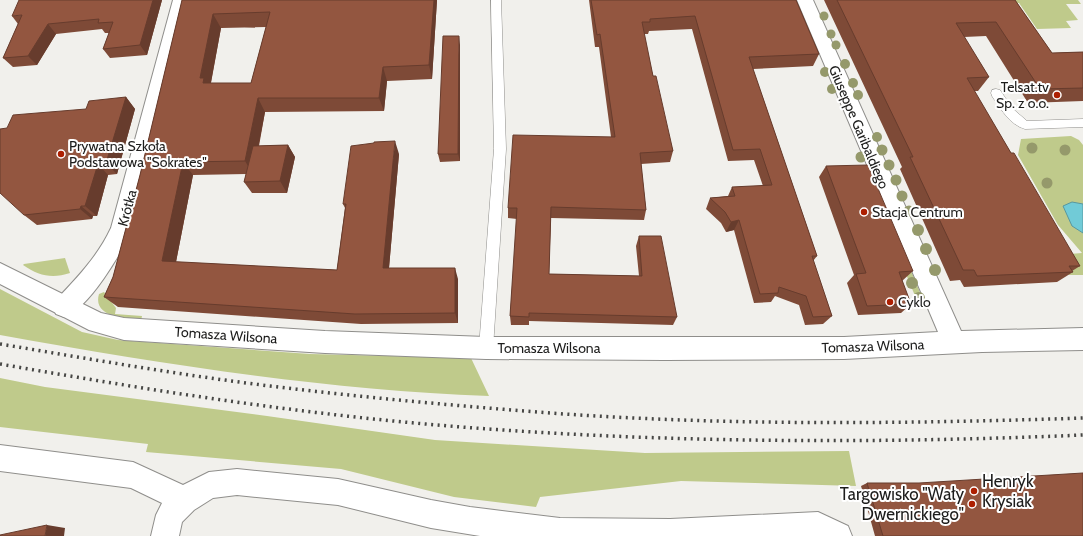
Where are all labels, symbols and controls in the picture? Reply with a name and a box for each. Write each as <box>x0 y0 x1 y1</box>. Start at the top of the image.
street label: Giuseppe Garibaldiego <box>825 63 893 192</box>
place label: Telsat.tv Sp. z o.o. <box>996 78 1049 112</box>
marker: Telsat.tv Sp. z o.o. <box>1052 90 1062 100</box>
place label: Prywatna Szkoła Podstawowa "Sokrates" <box>69 137 207 171</box>
marker: Prywatna Szkoła Podstawowa "Sokrates" <box>56 149 66 159</box>
street label: Krótka <box>113 187 141 228</box>
place label: Stacja Centrum <box>872 203 963 221</box>
marker: Stacja Centrum <box>859 207 869 217</box>
place label: Cyklo <box>898 293 931 311</box>
marker: Cyklo <box>885 297 895 307</box>
street label: Tomasza Wilsona <box>174 322 278 348</box>
street label: Tomasza Wilsona <box>821 335 925 357</box>
street label: Tomasza Wilsona <box>498 339 601 357</box>
place label: Henryk Krysiak <box>982 471 1034 511</box>
place label: Targowisko "Wały Dwernickiego" <box>840 484 964 524</box>
marker: Henryk Krysiak <box>969 486 979 496</box>
marker: Targowisko "Wały Dwernickiego" <box>967 499 977 509</box>

